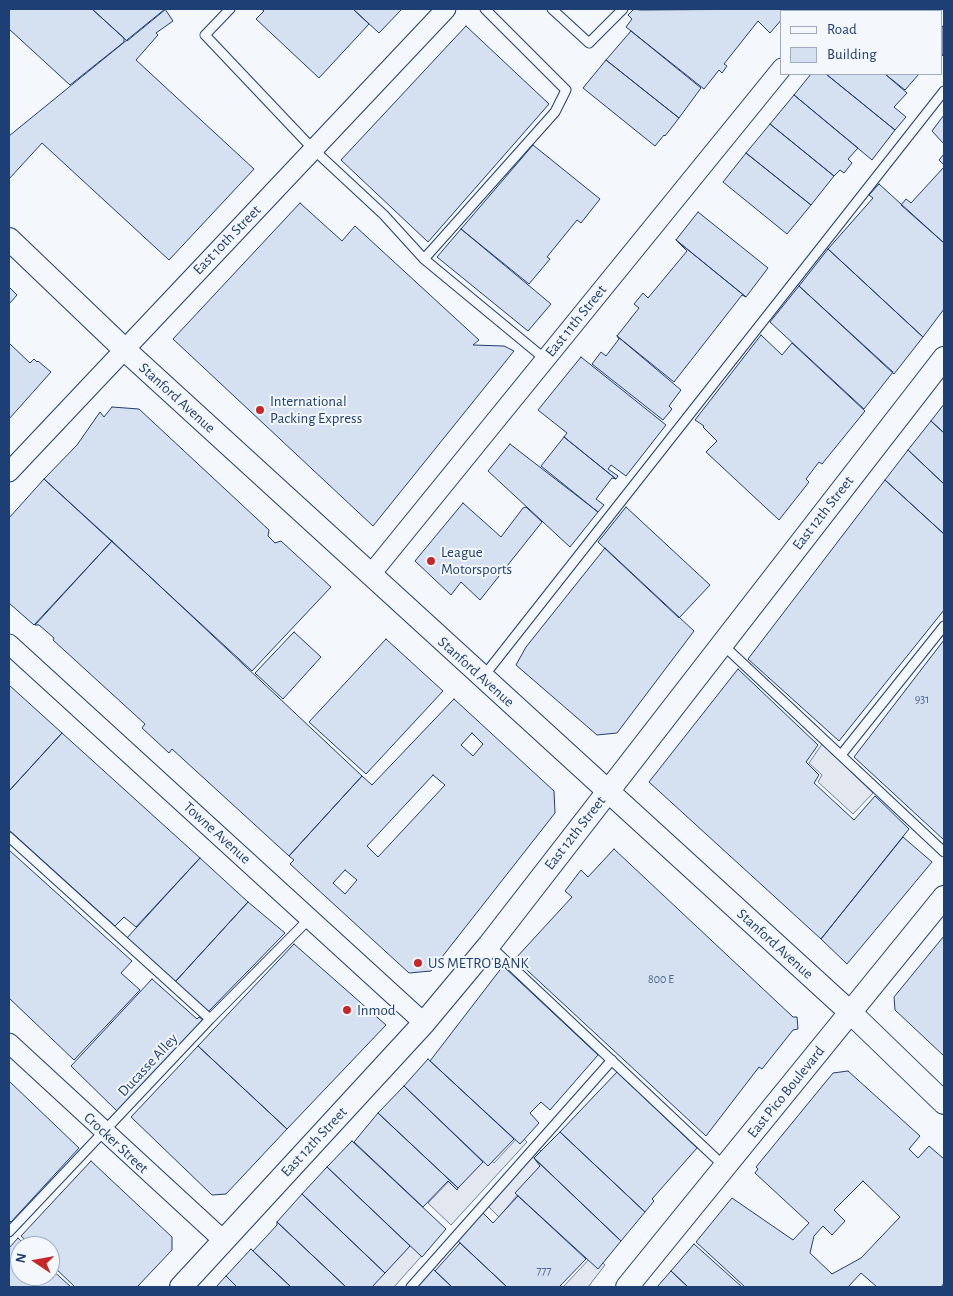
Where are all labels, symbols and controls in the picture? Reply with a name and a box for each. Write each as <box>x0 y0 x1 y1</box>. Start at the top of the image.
legend <box>780 10 943 75</box>
text: Road <box>827 22 857 37</box>
text: Building <box>827 47 877 62</box>
street label: East 10th Street <box>189 201 265 279</box>
street label: East 11th Street <box>542 281 610 361</box>
street label: Stanford Avenue <box>135 359 219 437</box>
place label: International Packing Express <box>270 392 362 427</box>
marker: International Packing Express <box>254 404 266 416</box>
street label: East 12th Street <box>789 472 857 554</box>
place label: League Motorsports <box>441 543 512 578</box>
marker: League Motorsports <box>425 555 437 567</box>
street label: Stanford Avenue <box>434 633 518 711</box>
house number: 931 <box>915 692 929 706</box>
street label: East 12th Street <box>541 792 609 874</box>
street label: Towne Avenue <box>180 798 254 868</box>
street label: Stanford Avenue <box>733 905 817 983</box>
place label: US METRO BANK <box>428 954 529 972</box>
marker: US METRO BANK <box>412 957 424 969</box>
house number: 800 E <box>648 972 674 986</box>
place label: Inmod <box>357 1001 396 1019</box>
marker: Inmod <box>341 1004 353 1016</box>
street label: Ducasse Alley <box>114 1030 182 1100</box>
street label: East Pico Boulevard <box>744 1043 828 1141</box>
street label: East 12th Street <box>277 1103 351 1181</box>
street label: Crocker Street <box>80 1109 152 1177</box>
north arrow <box>10 1236 60 1286</box>
text: N <box>13 1252 29 1264</box>
house number: 777 <box>536 1263 552 1277</box>

